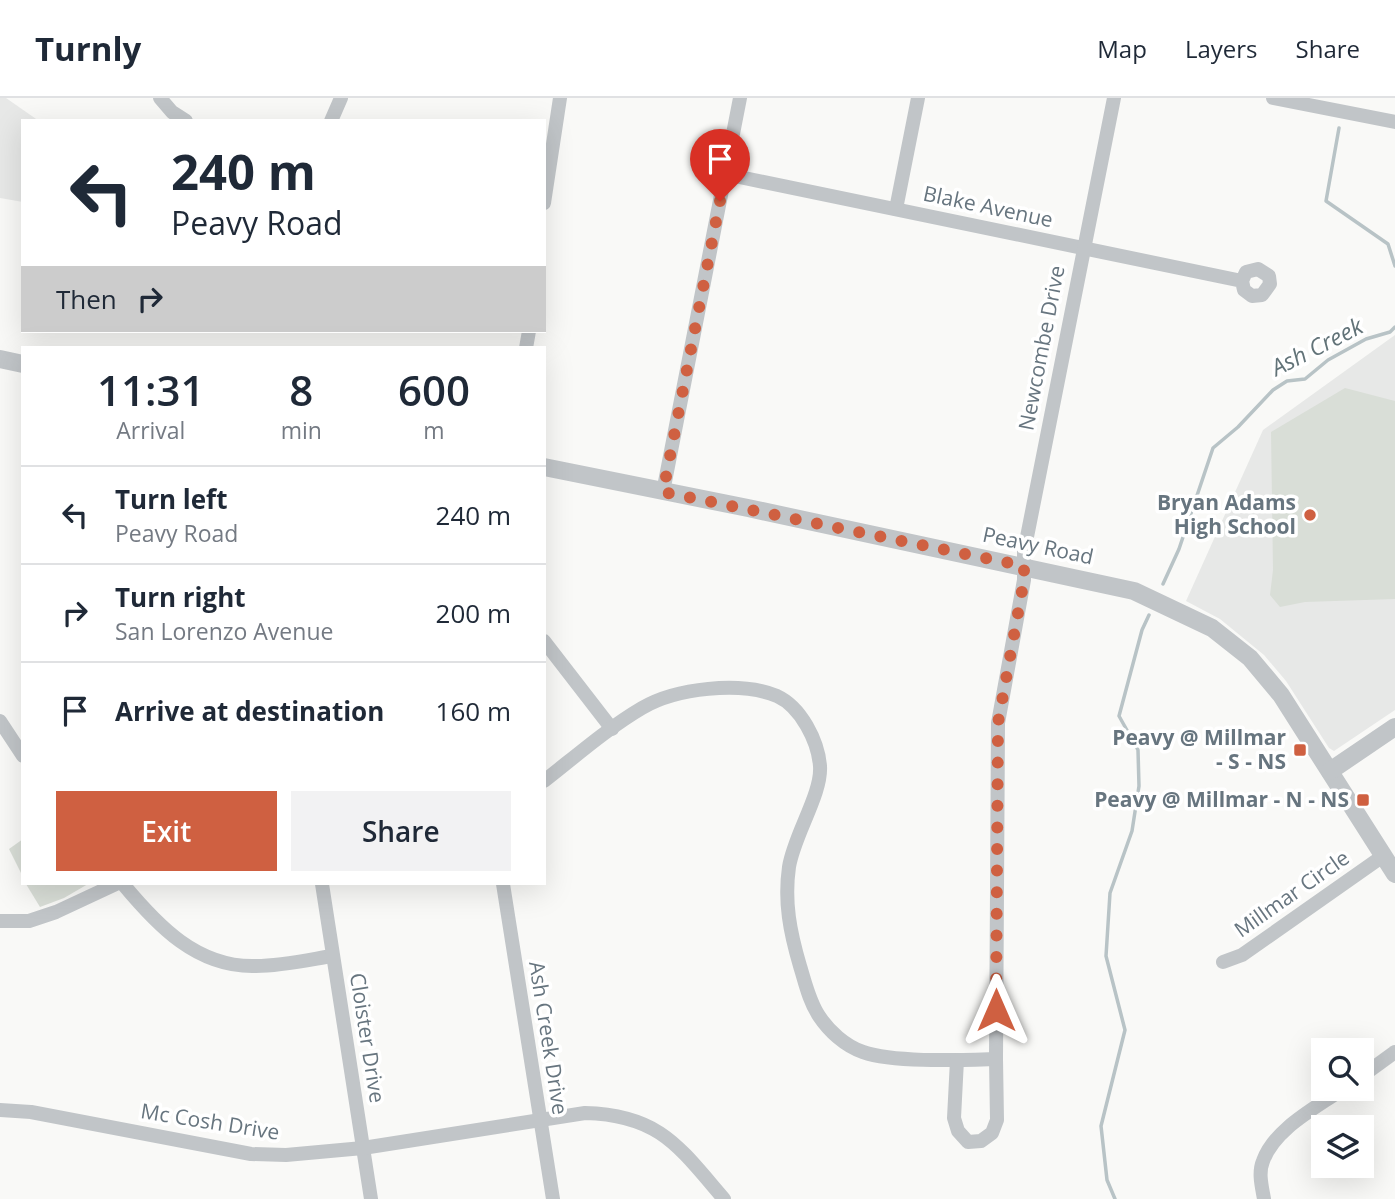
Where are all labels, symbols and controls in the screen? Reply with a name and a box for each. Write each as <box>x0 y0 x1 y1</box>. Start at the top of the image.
text: Turnly <box>35 26 141 71</box>
text: Map <box>1097 32 1147 65</box>
text: Layers <box>1185 32 1258 65</box>
text: Share <box>1296 32 1360 65</box>
pin <box>690 129 750 201</box>
text: 240 m <box>171 138 316 204</box>
icon: arrive <box>701 140 739 178</box>
icon: left <box>56 147 147 238</box>
street label: Blake Avenue <box>921 179 1056 233</box>
text: Peavy Road <box>171 201 343 244</box>
street label: Newcombe Drive <box>1011 263 1071 433</box>
icon: right <box>131 280 169 318</box>
text: Then <box>56 281 117 317</box>
water label: Ash Creek <box>1263 309 1368 384</box>
text: 11:31 <box>97 361 205 418</box>
text: 8 <box>289 361 313 418</box>
text: 600 <box>398 361 470 418</box>
text: Arrival <box>116 414 185 446</box>
text: min <box>281 414 322 446</box>
text: m <box>423 414 445 446</box>
text: Turn left <box>115 481 227 517</box>
place label: Bryan Adams High School <box>1157 488 1296 540</box>
icon: left <box>56 496 94 534</box>
text: 240 m <box>436 497 511 533</box>
marker: Bryan Adams High School <box>1302 507 1318 523</box>
text: Peavy Road <box>115 517 238 549</box>
street label: Peavy Road <box>980 520 1096 570</box>
text: Turn right <box>115 579 246 615</box>
icon: right <box>56 594 94 632</box>
text: 200 m <box>436 595 511 631</box>
text: San Lorenzo Avenue <box>115 615 333 647</box>
icon: arrive <box>56 692 94 730</box>
text: Arrive at destination <box>115 693 384 729</box>
text: 160 m <box>436 693 511 729</box>
place label: Peavy @ Millmar - S - NS <box>1112 723 1286 775</box>
marker: Peavy @ Millmar - S - NS <box>1292 742 1308 758</box>
place label: Peavy @ Millmar - N - NS <box>1094 785 1349 813</box>
button: Exit <box>56 791 277 871</box>
button: Share <box>291 791 511 871</box>
marker: Peavy @ Millmar - N - NS <box>1355 792 1371 808</box>
street label: Millmar Circle <box>1228 843 1354 943</box>
street label: Ash Creek Drive <box>523 959 575 1117</box>
street label: Cloister Drive <box>344 971 392 1105</box>
position arrow <box>959 973 1033 1047</box>
map controls <box>1311 1038 1374 1178</box>
button: search <box>1311 1038 1374 1101</box>
street label: Mc Cosh Drive <box>139 1096 281 1146</box>
button: layers <box>1311 1115 1374 1178</box>

